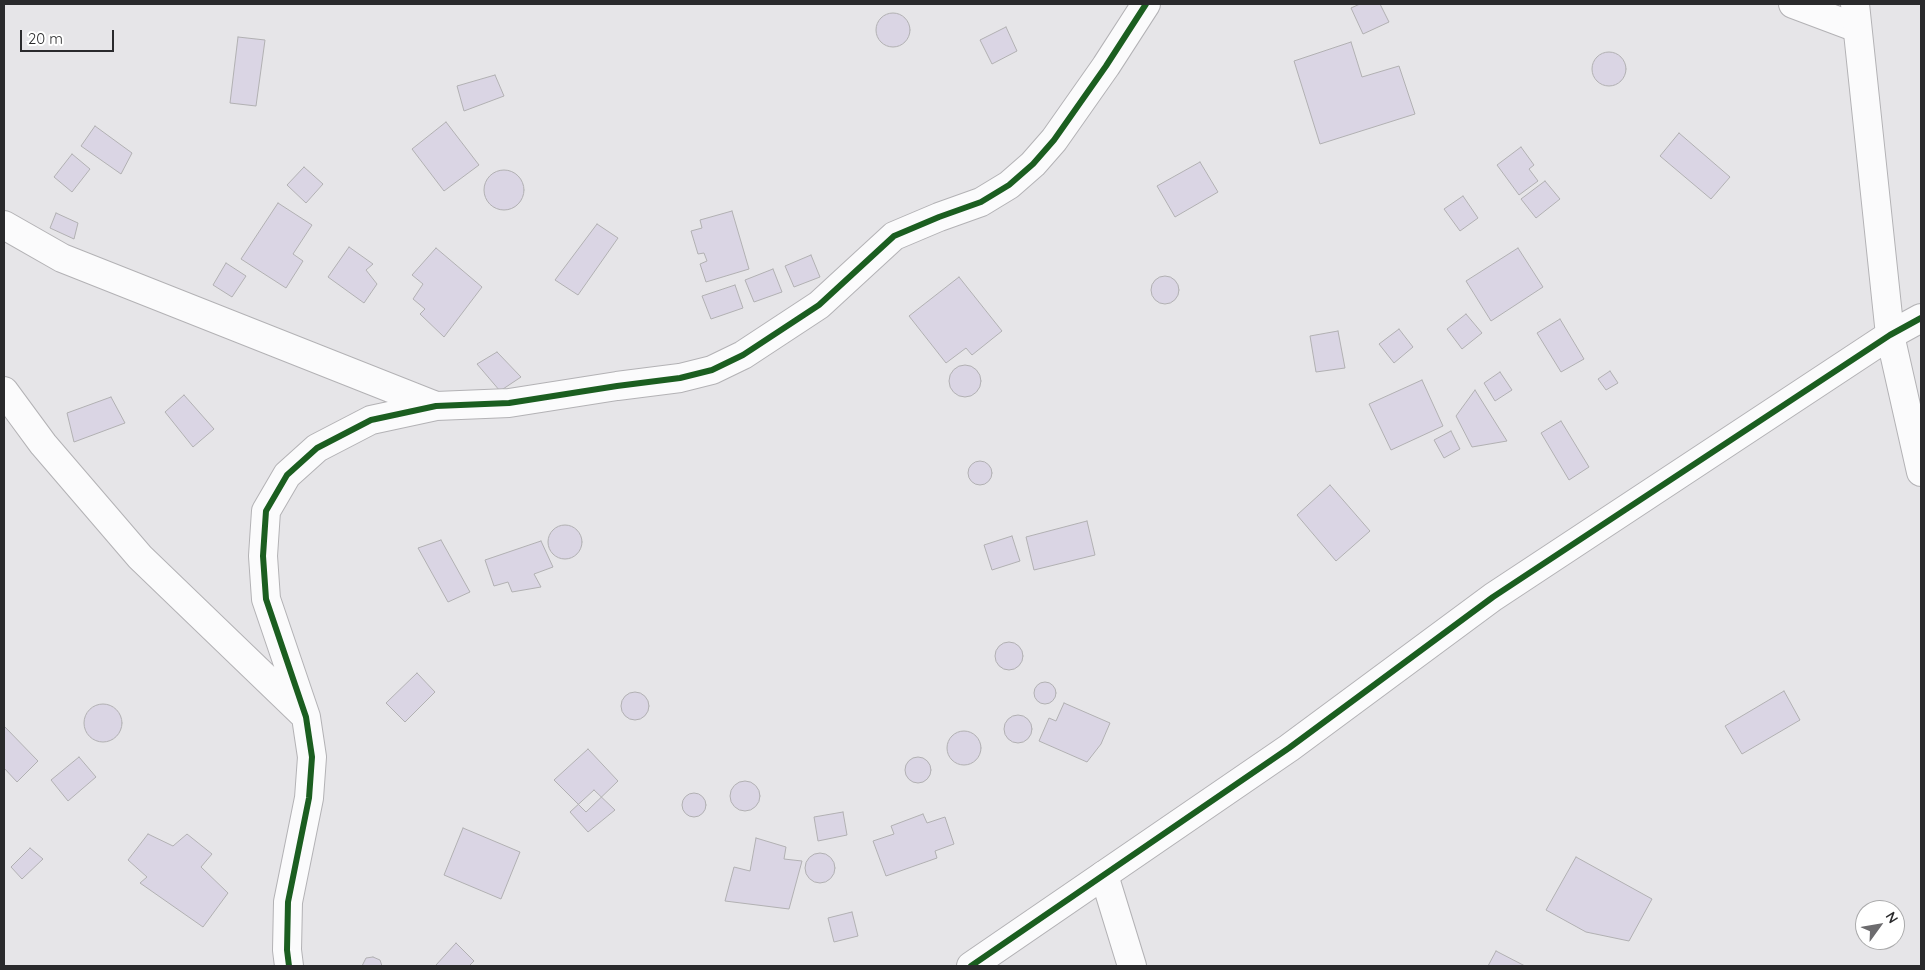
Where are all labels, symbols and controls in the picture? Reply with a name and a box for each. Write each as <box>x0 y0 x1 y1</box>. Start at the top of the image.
scale bar <box>22 20 116 52</box>
text: 20 m <box>28 29 63 48</box>
north arrow <box>1855 900 1905 950</box>
text: N <box>1882 908 1902 927</box>

